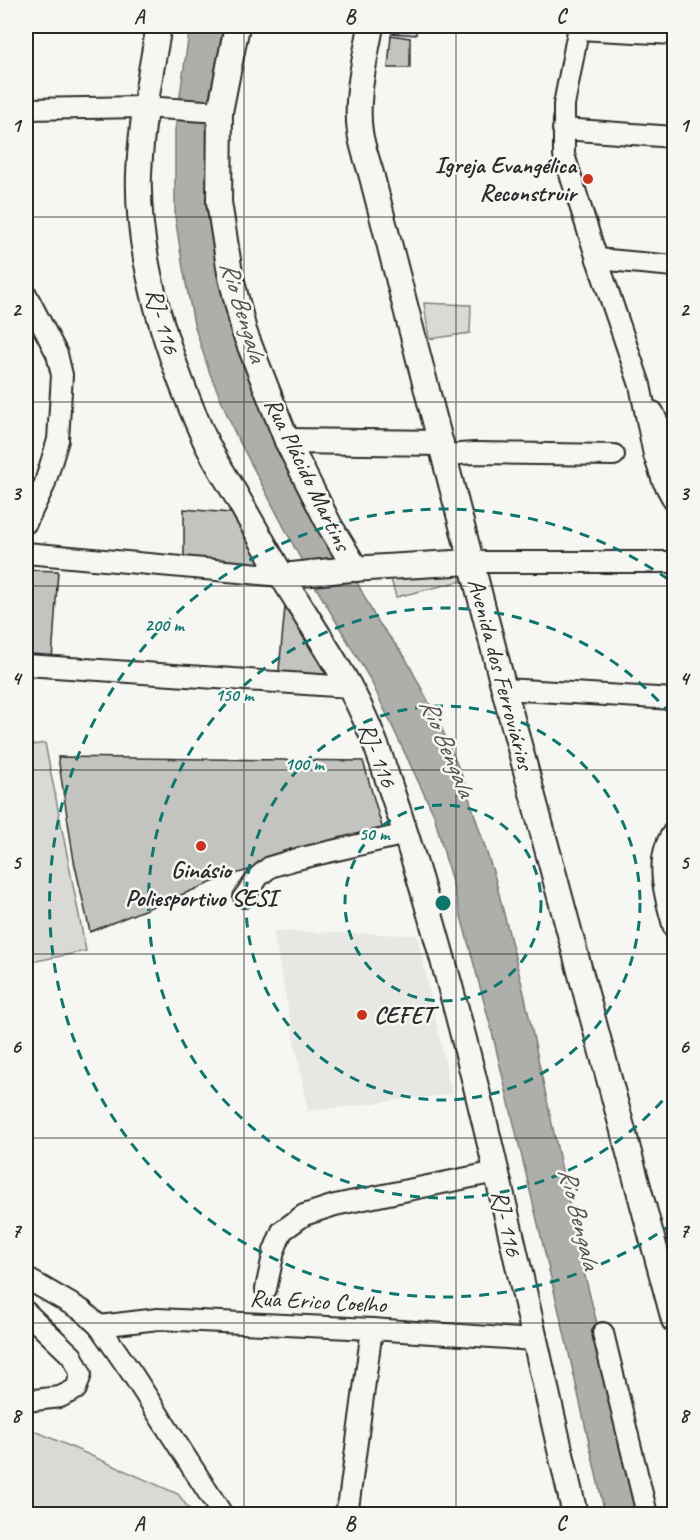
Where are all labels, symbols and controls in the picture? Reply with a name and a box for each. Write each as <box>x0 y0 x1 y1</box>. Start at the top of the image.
text: A <box>134 4 146 29</box>
text: B <box>345 4 357 29</box>
text: C <box>556 4 568 29</box>
text: 1 <box>12 113 23 138</box>
text: 1 <box>680 113 691 138</box>
place label: Igreja Evangélica Reconstruir <box>435 150 578 208</box>
marker: Igreja Evangélica Reconstruir <box>581 172 595 186</box>
water label: Rio Bengala <box>213 257 275 368</box>
street label: RJ- 116 <box>139 285 187 358</box>
text: 2 <box>12 297 23 322</box>
text: 2 <box>680 297 691 322</box>
street label: Rua Plácido Martins <box>258 393 359 557</box>
text: 3 <box>12 481 23 506</box>
text: 3 <box>680 481 691 506</box>
street label: Avenida dos Ferroviários <box>461 575 541 775</box>
text: 200 m <box>145 614 185 636</box>
text: 4 <box>12 666 24 691</box>
text: 4 <box>680 666 692 691</box>
text: 150 m <box>215 684 255 706</box>
water label: Rio Bengala <box>412 693 484 803</box>
street label: RJ- 116 <box>352 719 404 793</box>
text: 100 m <box>285 753 325 775</box>
text: 50 m <box>359 823 391 845</box>
marker: Ginásio Poliesportivo SESI <box>194 839 208 853</box>
text: 5 <box>12 850 23 875</box>
text: 5 <box>680 850 691 875</box>
place label: Ginásio Poliesportivo SESI <box>125 855 282 913</box>
centre of rings <box>433 893 453 913</box>
place label: CEFET <box>374 1000 440 1030</box>
marker: CEFET <box>355 1008 369 1022</box>
text: 6 <box>11 1034 22 1059</box>
text: 6 <box>679 1034 690 1059</box>
water label: Rio Bengala <box>551 1164 609 1275</box>
street label: RJ- 116 <box>485 1187 529 1260</box>
text: 7 <box>12 1218 23 1243</box>
text: 7 <box>680 1218 691 1243</box>
street label: Rua Erico Coelho <box>249 1282 388 1320</box>
text: 8 <box>12 1403 24 1428</box>
text: 8 <box>680 1403 692 1428</box>
text: A <box>134 1511 146 1536</box>
text: B <box>345 1511 357 1536</box>
text: C <box>556 1511 568 1536</box>

